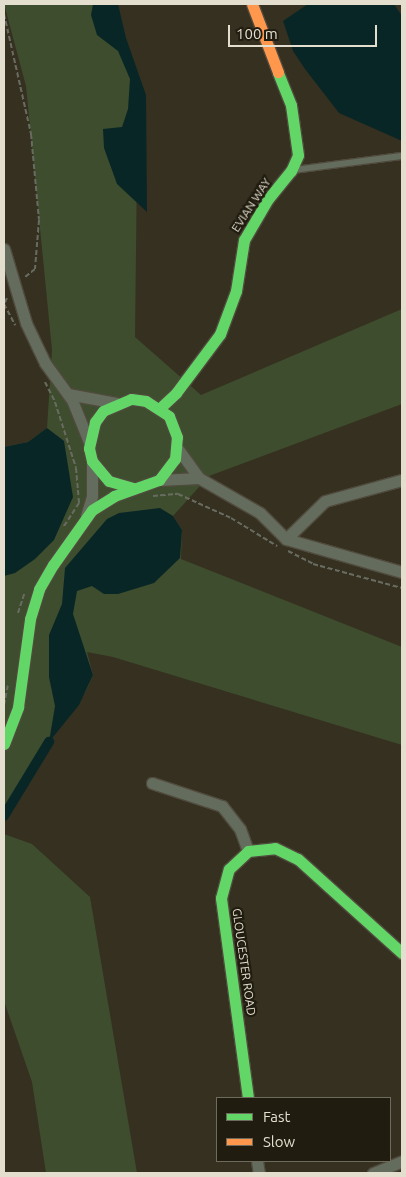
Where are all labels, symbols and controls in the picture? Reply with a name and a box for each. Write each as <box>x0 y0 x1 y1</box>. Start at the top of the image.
scale bar <box>231 15 380 47</box>
text: 100 m <box>236 25 278 42</box>
street label: EVIAN WAY <box>228 175 274 235</box>
street label: GLOUCESTER ROAD <box>229 907 259 1017</box>
legend <box>216 1097 391 1162</box>
text: Fast <box>263 1108 290 1125</box>
text: Slow <box>263 1133 295 1150</box>

